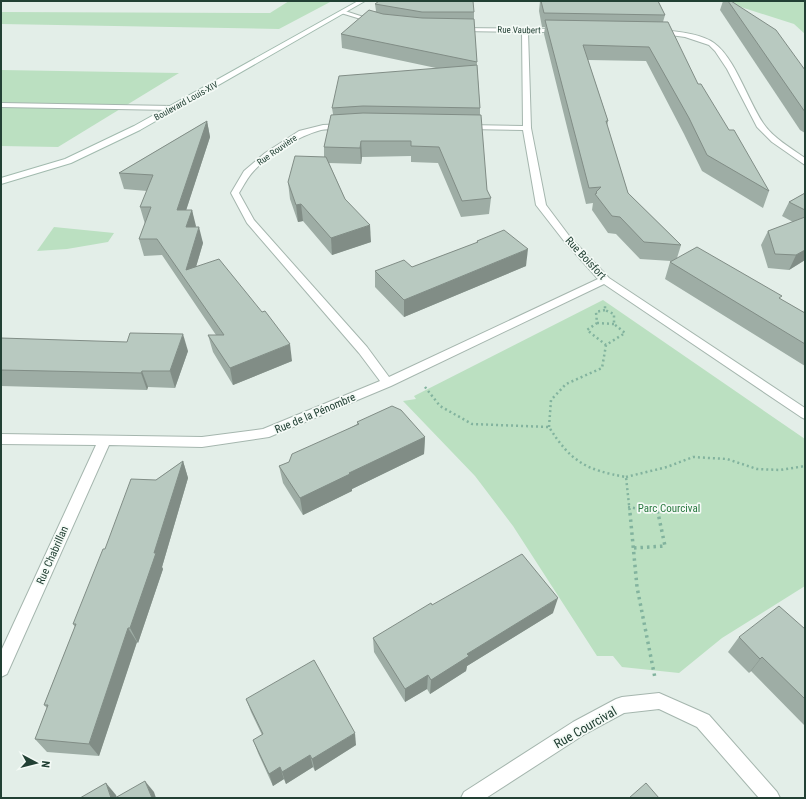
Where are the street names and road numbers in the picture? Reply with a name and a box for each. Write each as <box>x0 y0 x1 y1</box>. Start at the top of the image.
street label: Rue Vaubert <box>497 25 541 35</box>
street label: Boulevard Louis-XIV <box>152 79 220 123</box>
street label: Rue Rouvière <box>255 133 299 167</box>
street label: Rue Boisfort <box>563 234 609 282</box>
street label: Rue de la Pénombre <box>273 391 358 436</box>
street label: Rue Chabrillan <box>34 524 71 586</box>
street label: Rue Courcival <box>551 703 619 751</box>

